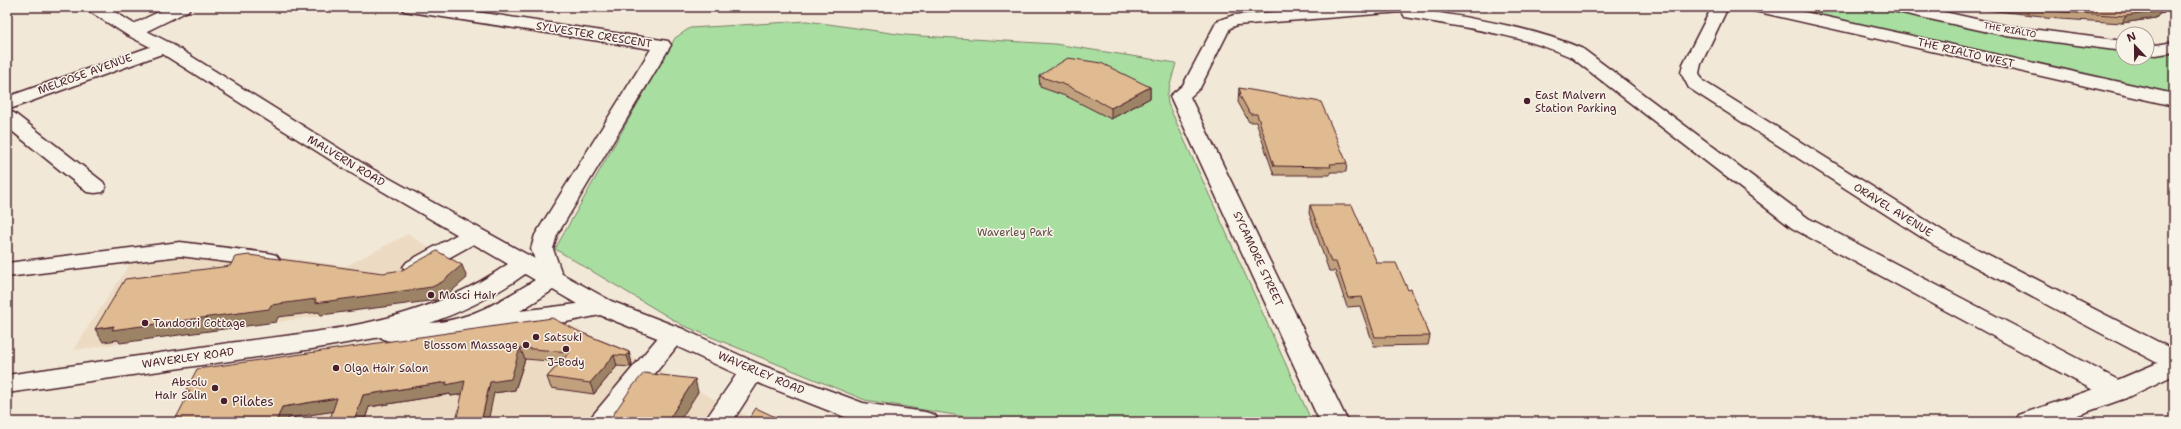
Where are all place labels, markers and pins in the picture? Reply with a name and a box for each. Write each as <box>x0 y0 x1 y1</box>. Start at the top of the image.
place label: East Malvern Station Parking <box>1535 88 1617 116</box>
marker: East Malvern Station Parking <box>1522 96 1532 106</box>
place label: Masci Hair <box>439 288 497 303</box>
marker: Masci Hair <box>426 290 436 300</box>
place label: Tandoori Cottage <box>153 316 246 331</box>
marker: Tandoori Cottage <box>140 318 150 328</box>
place label: Satsuki <box>544 330 582 345</box>
marker: Satsuki <box>531 332 541 342</box>
place label: Blossom Massage <box>424 338 518 353</box>
marker: Blossom Massage <box>521 340 531 350</box>
marker: J-Body <box>561 344 571 354</box>
place label: J-Body <box>547 355 585 370</box>
place label: Olga Hair Salon <box>344 361 429 376</box>
marker: Olga Hair Salon <box>331 363 341 373</box>
place label: Absolu Hair Salin <box>155 375 207 403</box>
marker: Absolu Hair Salin <box>210 383 220 393</box>
place label: Pilates <box>232 393 274 410</box>
marker: Pilates <box>219 396 229 406</box>

